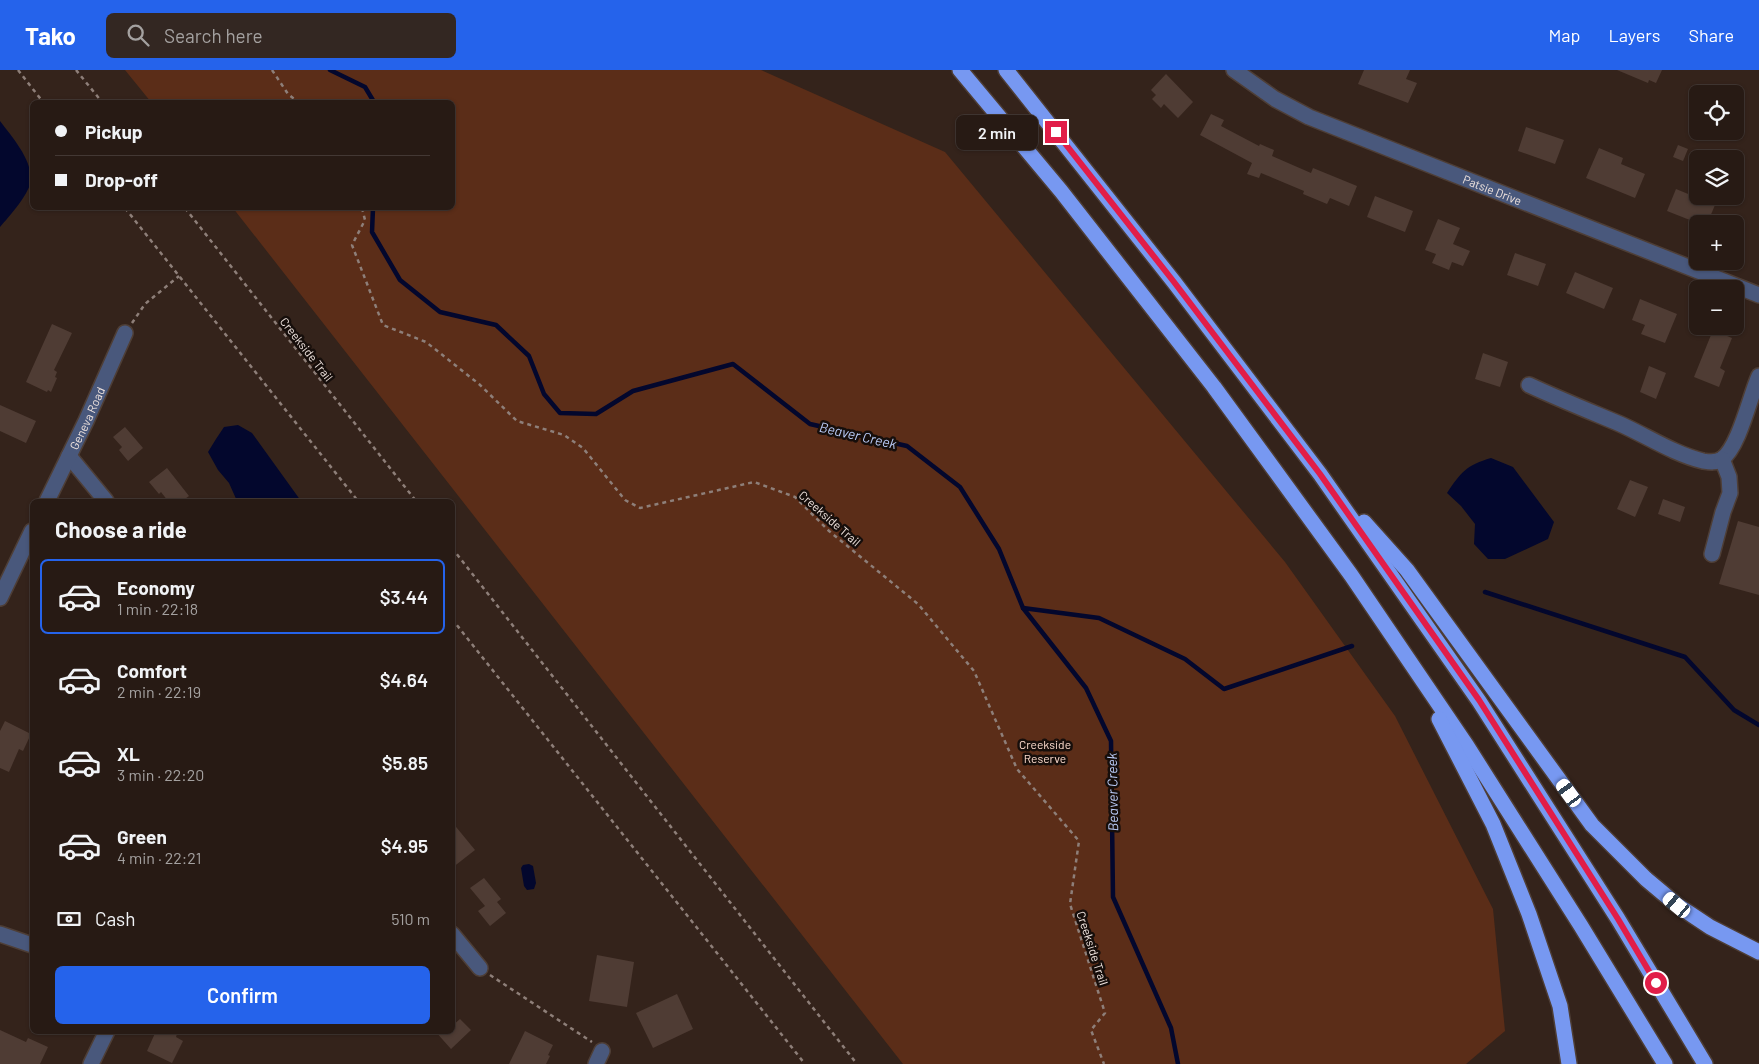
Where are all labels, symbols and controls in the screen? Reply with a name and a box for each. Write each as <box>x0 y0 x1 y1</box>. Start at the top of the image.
search box <box>106 13 456 58</box>
text: Tako <box>25 21 76 50</box>
icon: search <box>124 21 152 49</box>
text: Search here <box>164 24 263 47</box>
text: Map <box>1548 24 1580 46</box>
text: Layers <box>1608 24 1661 46</box>
text: Share <box>1689 24 1734 46</box>
map controls <box>1689 85 1744 335</box>
button: locate <box>1689 85 1744 140</box>
callout: 2 min <box>956 114 1038 150</box>
text: Pickup <box>85 120 143 143</box>
route end <box>1045 121 1067 143</box>
text: 2 min <box>978 123 1016 142</box>
button: layers <box>1689 150 1744 205</box>
text: Drop-off <box>85 168 158 191</box>
street label: Patsie Drive <box>1461 172 1524 207</box>
button: + <box>1689 215 1744 270</box>
button: − <box>1689 280 1744 335</box>
street label: Creekside Trail <box>278 314 336 384</box>
street label: Geneva Road <box>66 385 107 452</box>
water label: Beaver Creek <box>818 418 898 452</box>
street label: Creekside Trail <box>796 487 864 549</box>
text: Choose a ride <box>55 516 187 542</box>
icon: car <box>57 574 102 619</box>
text: Economy <box>117 576 195 599</box>
text: $3.44 <box>380 585 428 608</box>
text: 1 min · 22:18 <box>117 599 198 618</box>
icon: car <box>57 657 102 702</box>
text: Comfort <box>117 659 187 682</box>
text: $4.64 <box>380 668 428 691</box>
text: 2 min · 22:19 <box>117 682 201 701</box>
park label: Creekside Reserve <box>1019 737 1071 765</box>
icon: car <box>57 740 102 785</box>
text: XL <box>117 742 140 765</box>
text: $5.85 <box>382 751 428 774</box>
water label: Beaver Creek <box>1103 752 1121 831</box>
text: 3 min · 22:20 <box>117 765 204 784</box>
car <box>1554 776 1583 810</box>
icon: car <box>57 823 102 868</box>
text: Green <box>117 825 167 848</box>
text: $4.95 <box>381 834 428 857</box>
text: 4 min · 22:21 <box>117 848 201 867</box>
car <box>1660 890 1693 920</box>
icon: cash <box>55 905 83 933</box>
text: Cash <box>95 907 136 930</box>
text: 510 m <box>391 909 430 928</box>
street label: Creekside Trail <box>1074 909 1112 987</box>
button: Confirm <box>55 966 430 1024</box>
route start <box>1645 972 1667 994</box>

